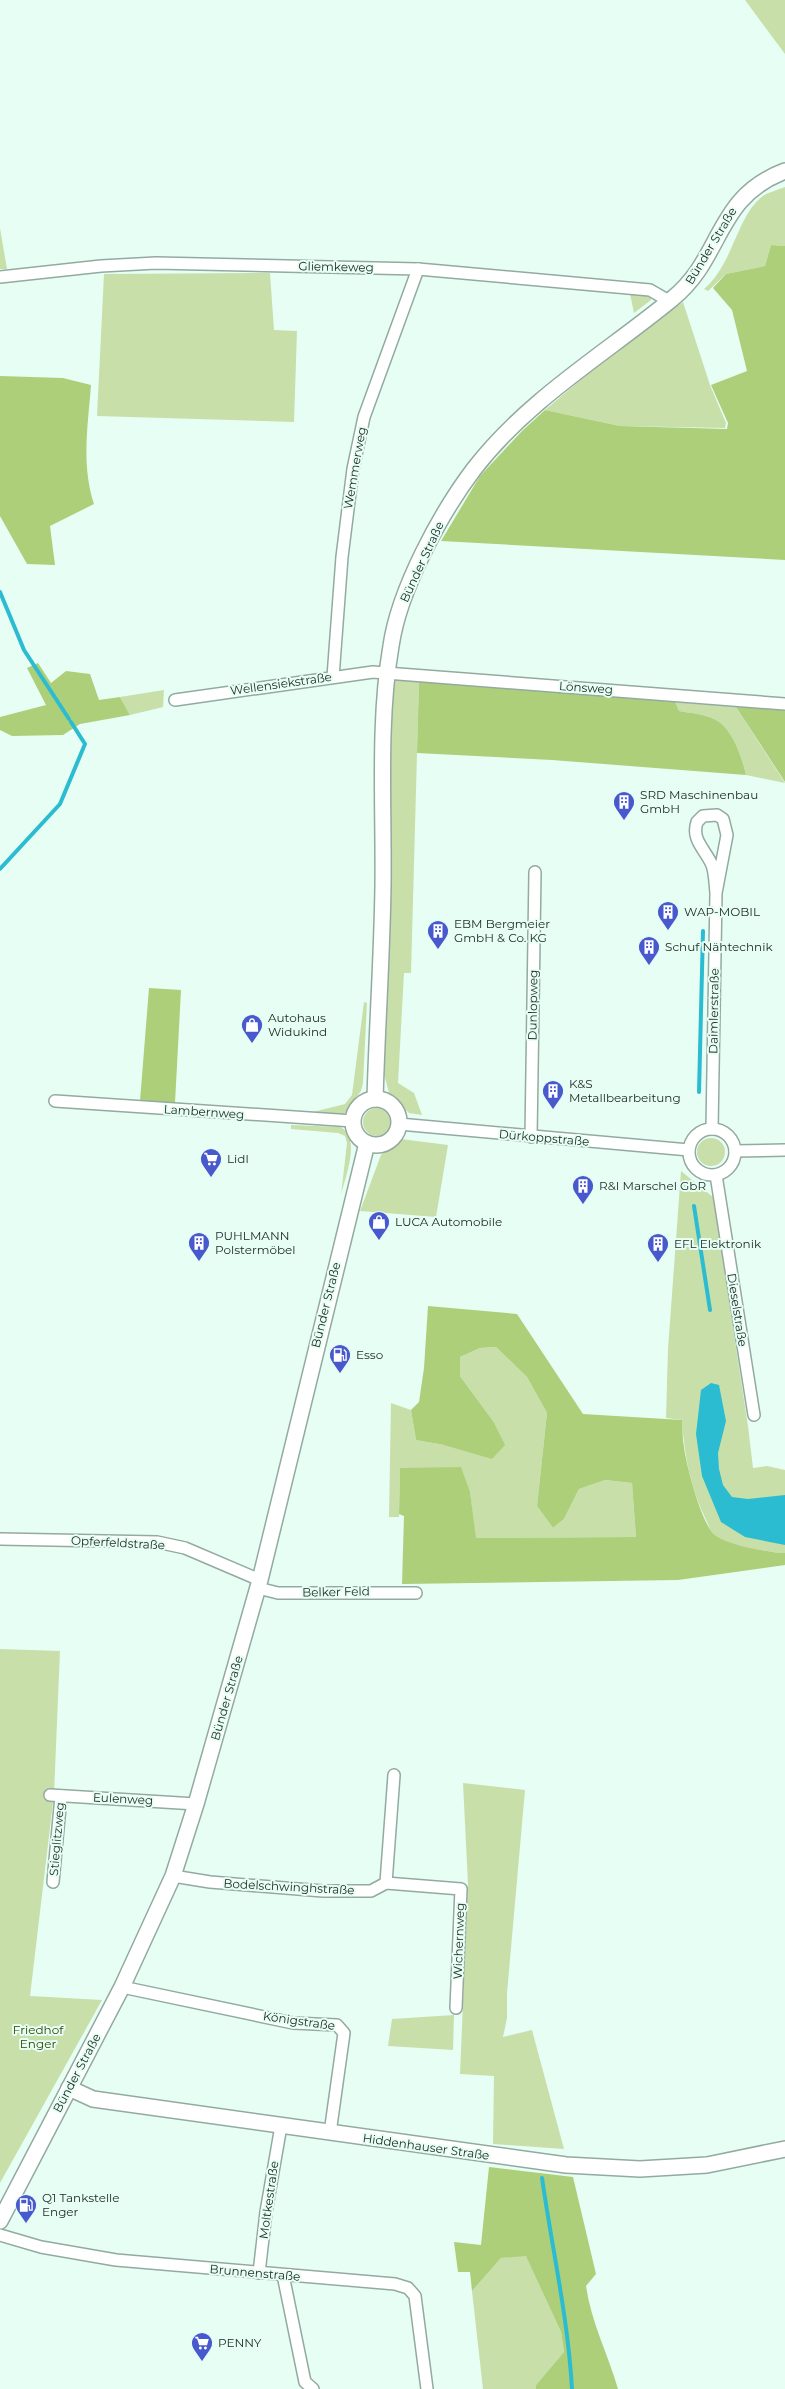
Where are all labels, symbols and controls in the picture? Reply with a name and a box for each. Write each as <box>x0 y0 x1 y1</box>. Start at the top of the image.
street label: Bünder Straße <box>682 204 740 287</box>
street label: Gliemkeweg <box>298 258 374 275</box>
street label: Wemmerweg <box>340 426 369 510</box>
street label: Bünder Straße <box>396 519 447 605</box>
street label: Wellensiekstraße <box>229 669 333 698</box>
street label: Lönsweg <box>558 678 614 697</box>
place label: SRD Maschinenbau GmbH <box>640 787 758 816</box>
building icon: SRD Maschinenbau GmbH <box>612 790 636 821</box>
building icon: WAP-MOBIL <box>656 900 680 931</box>
place label: WAP-MOBIL <box>684 904 760 919</box>
place label: EBM Bergmeier GmbH & Co. KG <box>454 916 550 945</box>
building icon: EBM Bergmeier GmbH & Co. KG <box>426 919 450 950</box>
building icon: Schuf Nähtechnik <box>637 935 661 966</box>
place label: Schuf Nähtechnik <box>665 939 773 954</box>
street label: Daimlerstraße <box>705 968 722 1054</box>
street label: Dunlopweg <box>524 970 541 1040</box>
place label: Autohaus Widukind <box>268 1010 327 1039</box>
shop icon: Autohaus Widukind <box>240 1013 264 1044</box>
place label: K&S Metallbearbeitung <box>569 1076 681 1105</box>
building icon: K&S Metallbearbeitung <box>541 1079 565 1110</box>
street label: Lambernweg <box>163 1101 245 1122</box>
street label: Dürkoppstraße <box>498 1126 590 1149</box>
supermarket icon: Lidl <box>199 1147 223 1178</box>
place label: Lidl <box>227 1151 249 1166</box>
building icon: R&I Marschel GbR <box>571 1174 595 1205</box>
place label: R&I Marschel GbR <box>599 1178 706 1193</box>
shop icon: LUCA Automobile <box>367 1210 391 1241</box>
place label: LUCA Automobile <box>395 1214 502 1229</box>
place label: PUHLMANN Polstermöbel <box>215 1228 296 1257</box>
building icon: PUHLMANN Polstermöbel <box>187 1231 211 1262</box>
building icon: EFL Elektronik <box>646 1232 670 1263</box>
place label: EFL Elektronik <box>674 1236 762 1251</box>
street label: Bünder Straße <box>308 1261 343 1349</box>
street label: Dieselstraße <box>724 1272 751 1348</box>
fuel station icon: Esso <box>328 1343 352 1374</box>
place label: Esso <box>356 1347 383 1362</box>
street label: Opferfeldstraße <box>71 1533 165 1552</box>
street label: Belker Feld <box>302 1583 370 1600</box>
street label: Bünder Straße <box>207 1654 246 1742</box>
street label: Eulenweg <box>93 1789 154 1808</box>
street label: Stieglitzweg <box>46 1801 67 1876</box>
street label: Bodelschwinghstraße <box>223 1876 355 1897</box>
street label: Wichernweg <box>450 1902 467 1980</box>
street label: Königstraße <box>262 2008 336 2033</box>
park label: Friedhof Enger <box>13 2022 64 2051</box>
street label: Bünder Straße <box>49 2031 104 2115</box>
street label: Hiddenhauser Straße <box>362 2130 490 2163</box>
street label: Moltkestraße <box>256 2160 281 2240</box>
place label: Q1 Tankstelle Enger <box>42 2190 120 2219</box>
fuel station icon: Q1 Tankstelle Enger <box>14 2193 38 2224</box>
street label: Brunnenstraße <box>209 2261 301 2284</box>
supermarket icon: PENNY <box>190 2331 214 2362</box>
place label: PENNY <box>218 2335 262 2350</box>

